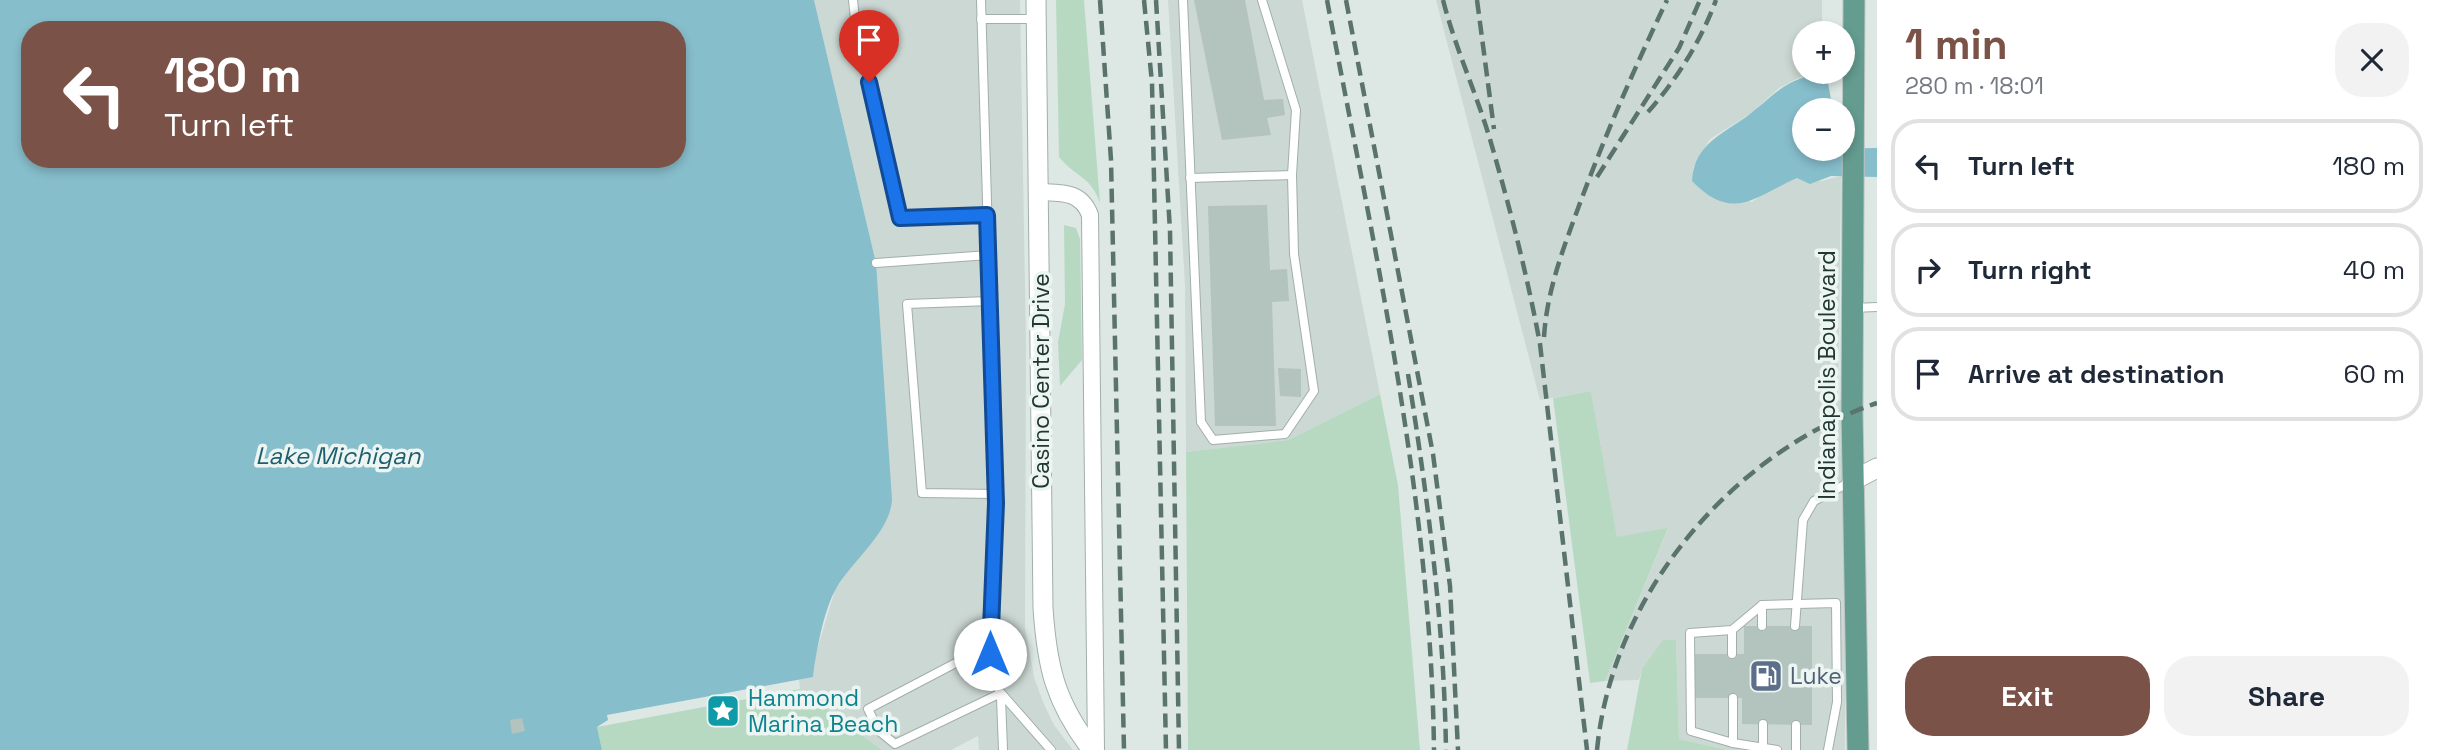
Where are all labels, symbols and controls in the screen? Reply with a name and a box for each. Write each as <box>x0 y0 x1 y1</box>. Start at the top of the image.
pin <box>839 10 899 82</box>
text: 1 min <box>1905 18 2008 71</box>
icon: arrive <box>850 21 888 59</box>
map controls <box>1792 21 1855 161</box>
button: + <box>1792 21 1855 84</box>
button: close <box>2335 23 2409 97</box>
text: 180 m <box>164 44 302 106</box>
icon: left <box>49 49 140 140</box>
text: 280 m · 18:01 <box>1905 71 2044 101</box>
button: − <box>1792 98 1855 161</box>
text: Turn left <box>164 105 294 145</box>
icon: left <box>1909 147 1947 185</box>
text: Turn left <box>1968 149 2075 183</box>
text: 180 m <box>2332 149 2405 183</box>
street label: Indianapolis Boulevard <box>1812 250 1842 500</box>
icon: right <box>1909 251 1947 289</box>
text: Turn right <box>1968 253 2092 287</box>
text: 40 m <box>2343 253 2405 287</box>
street label: Casino Center Drive <box>1026 273 1056 489</box>
icon: arrive <box>1909 355 1947 393</box>
text: Arrive at destination <box>1968 357 2225 391</box>
text: 60 m <box>2343 357 2405 391</box>
water label: Lake Michigan <box>255 440 422 471</box>
position arrow <box>953 617 1027 691</box>
button: Exit <box>1905 656 2150 736</box>
button: Share <box>2164 656 2409 736</box>
fuel station icon: Luke <box>1747 657 1785 695</box>
place label: Luke <box>1790 661 1842 691</box>
place label: Hammond Marina Beach <box>748 683 898 739</box>
place icon: Hammond Marina Beach <box>704 692 742 730</box>

